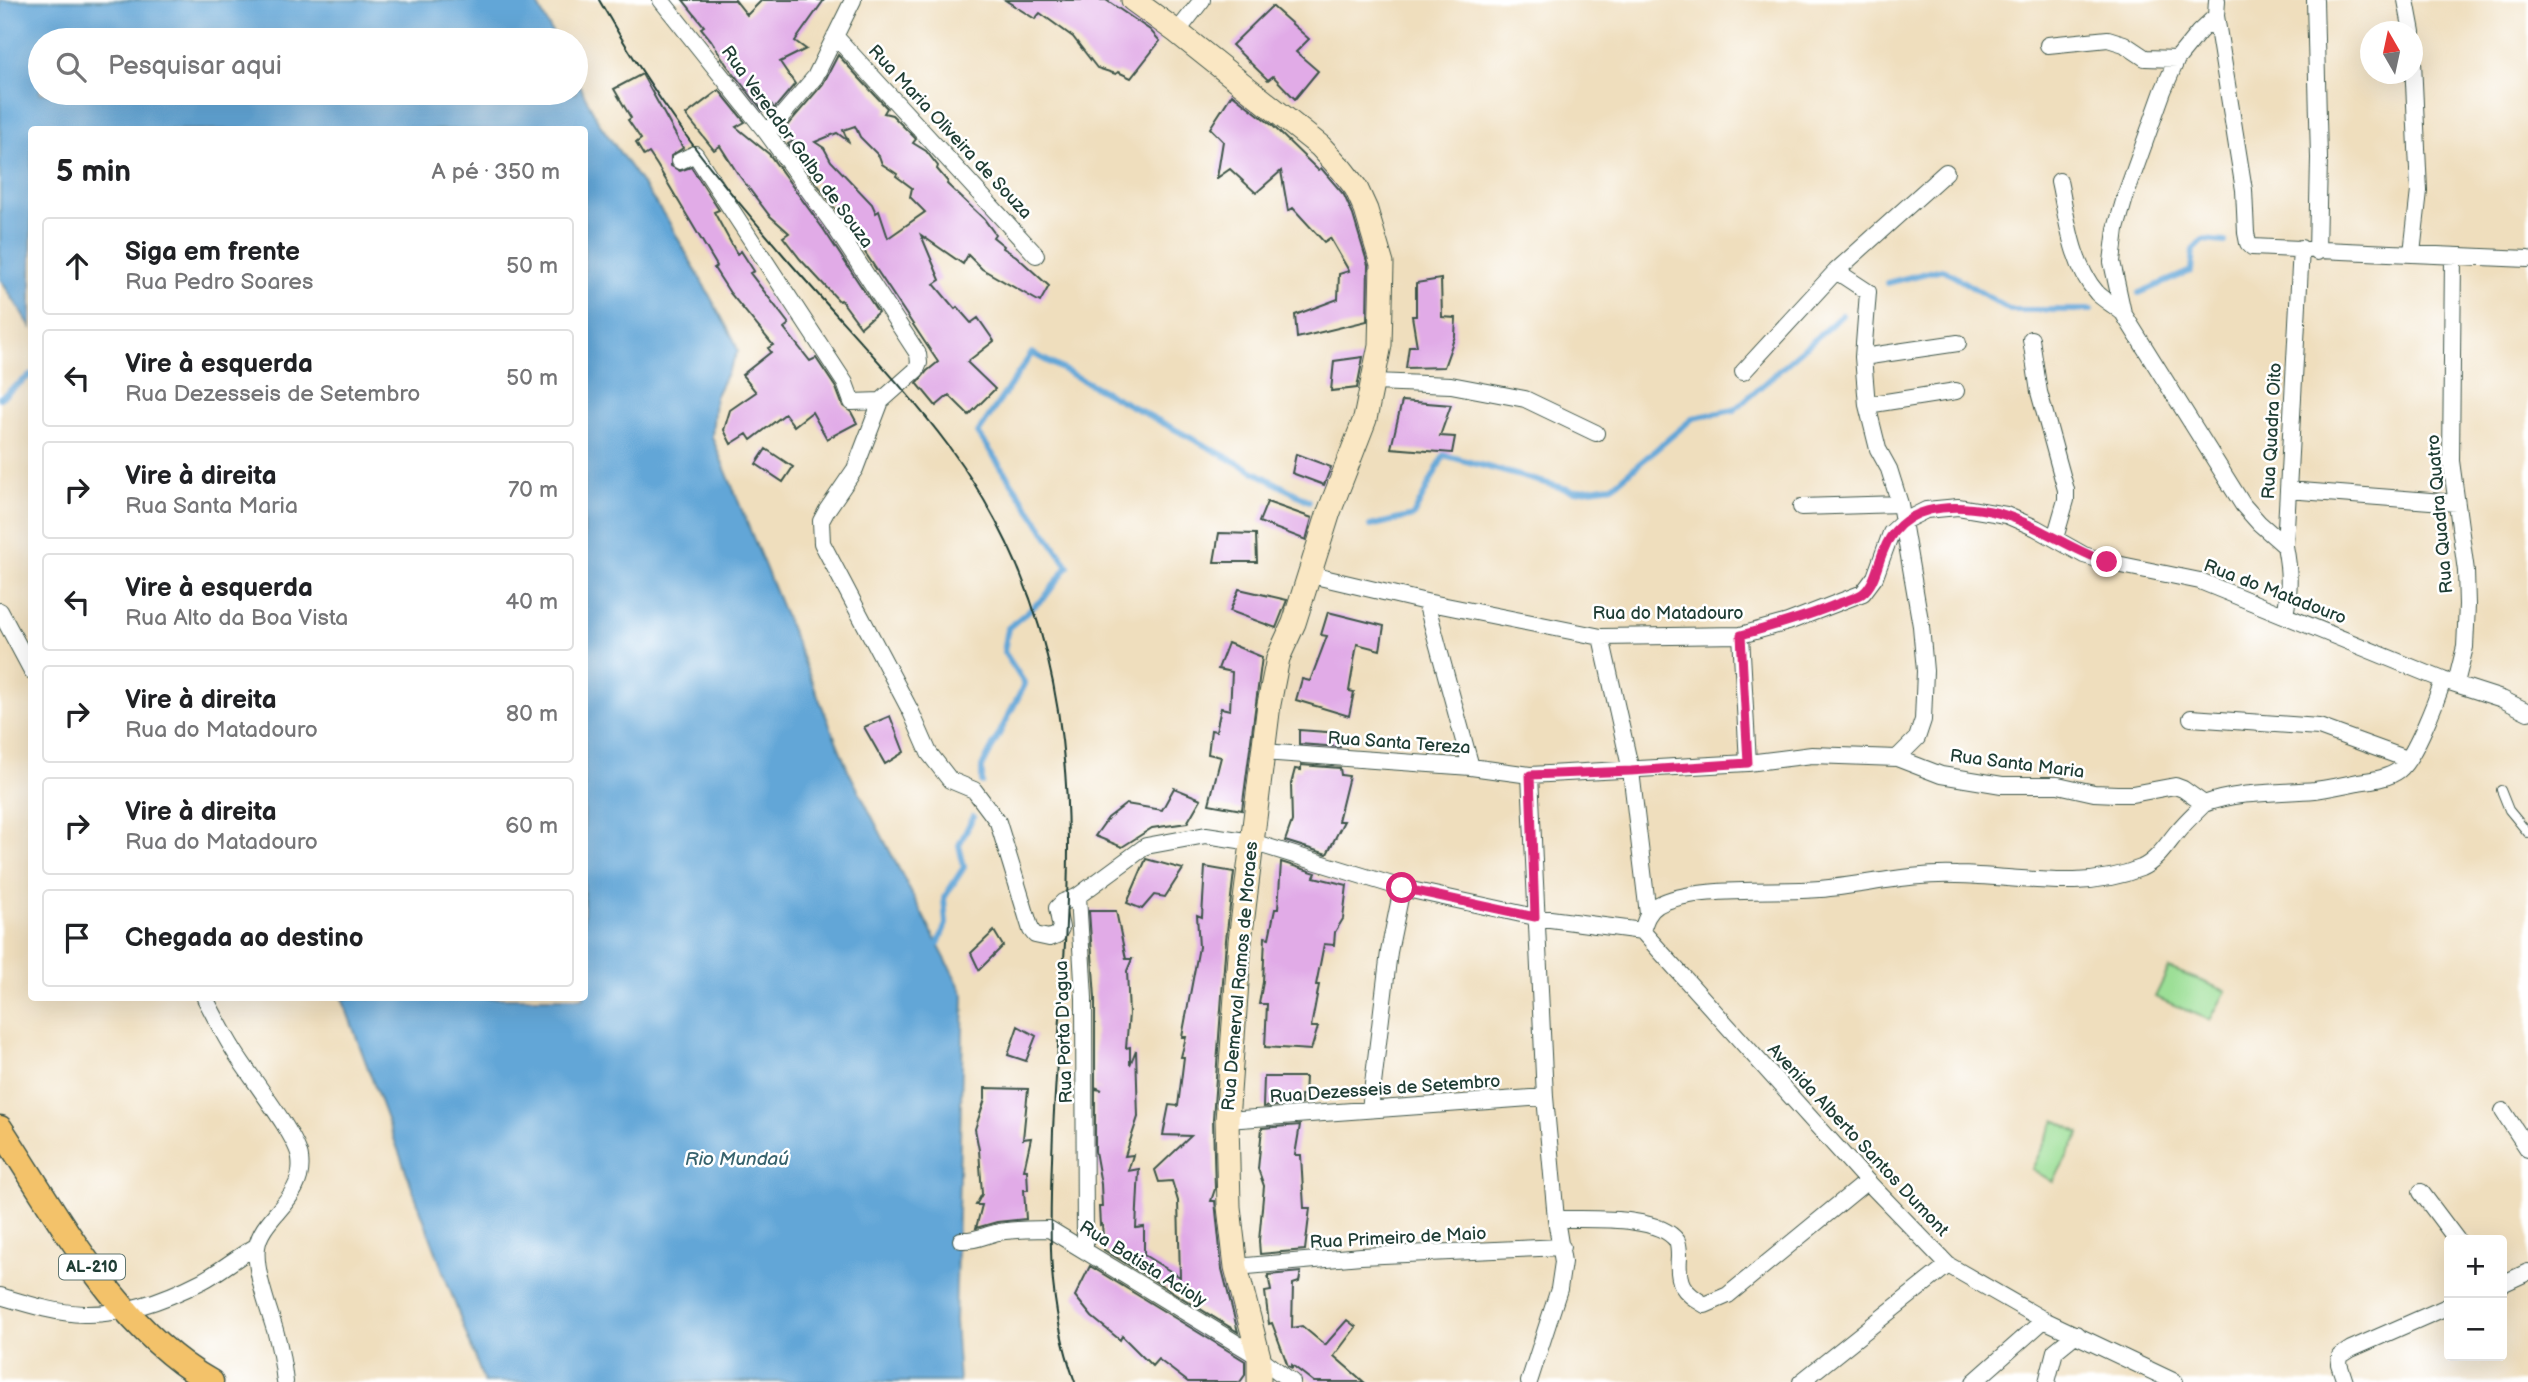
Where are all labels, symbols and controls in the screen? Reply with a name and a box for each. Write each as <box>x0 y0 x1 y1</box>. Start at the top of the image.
north arrow <box>2360 21 2423 84</box>
search box <box>28 28 588 105</box>
street label: Rua Maria Oliveira de Souza <box>864 41 1036 223</box>
street label: Rua Vereador Galba de Souza <box>717 42 877 252</box>
icon: search <box>52 48 90 86</box>
text: Pesquisar aqui <box>108 51 282 82</box>
text: 5 min <box>56 154 131 190</box>
text: A pé · 350 m <box>431 158 560 186</box>
text: Siga em frente <box>125 237 300 268</box>
icon: ahead <box>58 247 96 285</box>
text: 50 m <box>506 252 558 280</box>
text: Rua Pedro Soares <box>125 268 313 296</box>
text: Vire à esquerda <box>125 349 313 380</box>
icon: left <box>58 359 96 397</box>
street label: Rua Quadra Oito <box>2258 362 2286 500</box>
text: 50 m <box>506 364 558 392</box>
text: Rua Dezesseis de Setembro <box>125 380 420 408</box>
street label: Rua Quadra Quatro <box>2423 434 2457 594</box>
text: Vire à direita <box>125 461 277 492</box>
icon: right <box>58 471 96 509</box>
text: 70 m <box>508 476 558 504</box>
text: Rua Santa Maria <box>125 492 298 520</box>
route end <box>2091 546 2122 577</box>
street label: Rua do Matadouro <box>2201 555 2349 629</box>
text: Vire à esquerda <box>125 573 313 604</box>
icon: left <box>58 583 96 621</box>
text: 40 m <box>505 588 558 616</box>
street label: Rua do Matadouro <box>1593 603 1743 624</box>
text: Rua Alto da Boa Vista <box>125 604 348 632</box>
text: Vire à direita <box>125 685 277 716</box>
icon: right <box>58 695 96 733</box>
text: 80 m <box>506 700 558 728</box>
text: Rua do Matadouro <box>125 716 318 744</box>
street label: Rua Santa Tereza <box>1327 728 1471 758</box>
street label: Rua Santa Maria <box>1949 745 2085 783</box>
text: Vire à direita <box>125 797 277 828</box>
icon: right <box>58 807 96 845</box>
text: 60 m <box>505 812 558 840</box>
text: Rua do Matadouro <box>125 828 318 856</box>
street label: Rua Demerval Ramos de Moraes <box>1218 840 1262 1112</box>
route start <box>1386 872 1417 903</box>
icon: arrive <box>58 919 96 957</box>
text: Chegada ao destino <box>125 923 363 954</box>
street label: Rua Porta D'agua <box>1051 960 1077 1104</box>
street label: Avenida Alberto Santos Dumont <box>1763 1039 1953 1241</box>
street label: Rua Dezesseis de Setembro <box>1269 1070 1501 1108</box>
water label: Rio Mundaú <box>685 1148 789 1171</box>
street label: Rua Batista Acioly <box>1076 1216 1211 1312</box>
street label: Rua Primeiro de Maio <box>1309 1223 1487 1253</box>
map controls <box>2444 1235 2507 1361</box>
button: + <box>2444 1235 2507 1298</box>
road number: AL-210 <box>59 1254 125 1280</box>
button: − <box>2444 1298 2507 1361</box>

